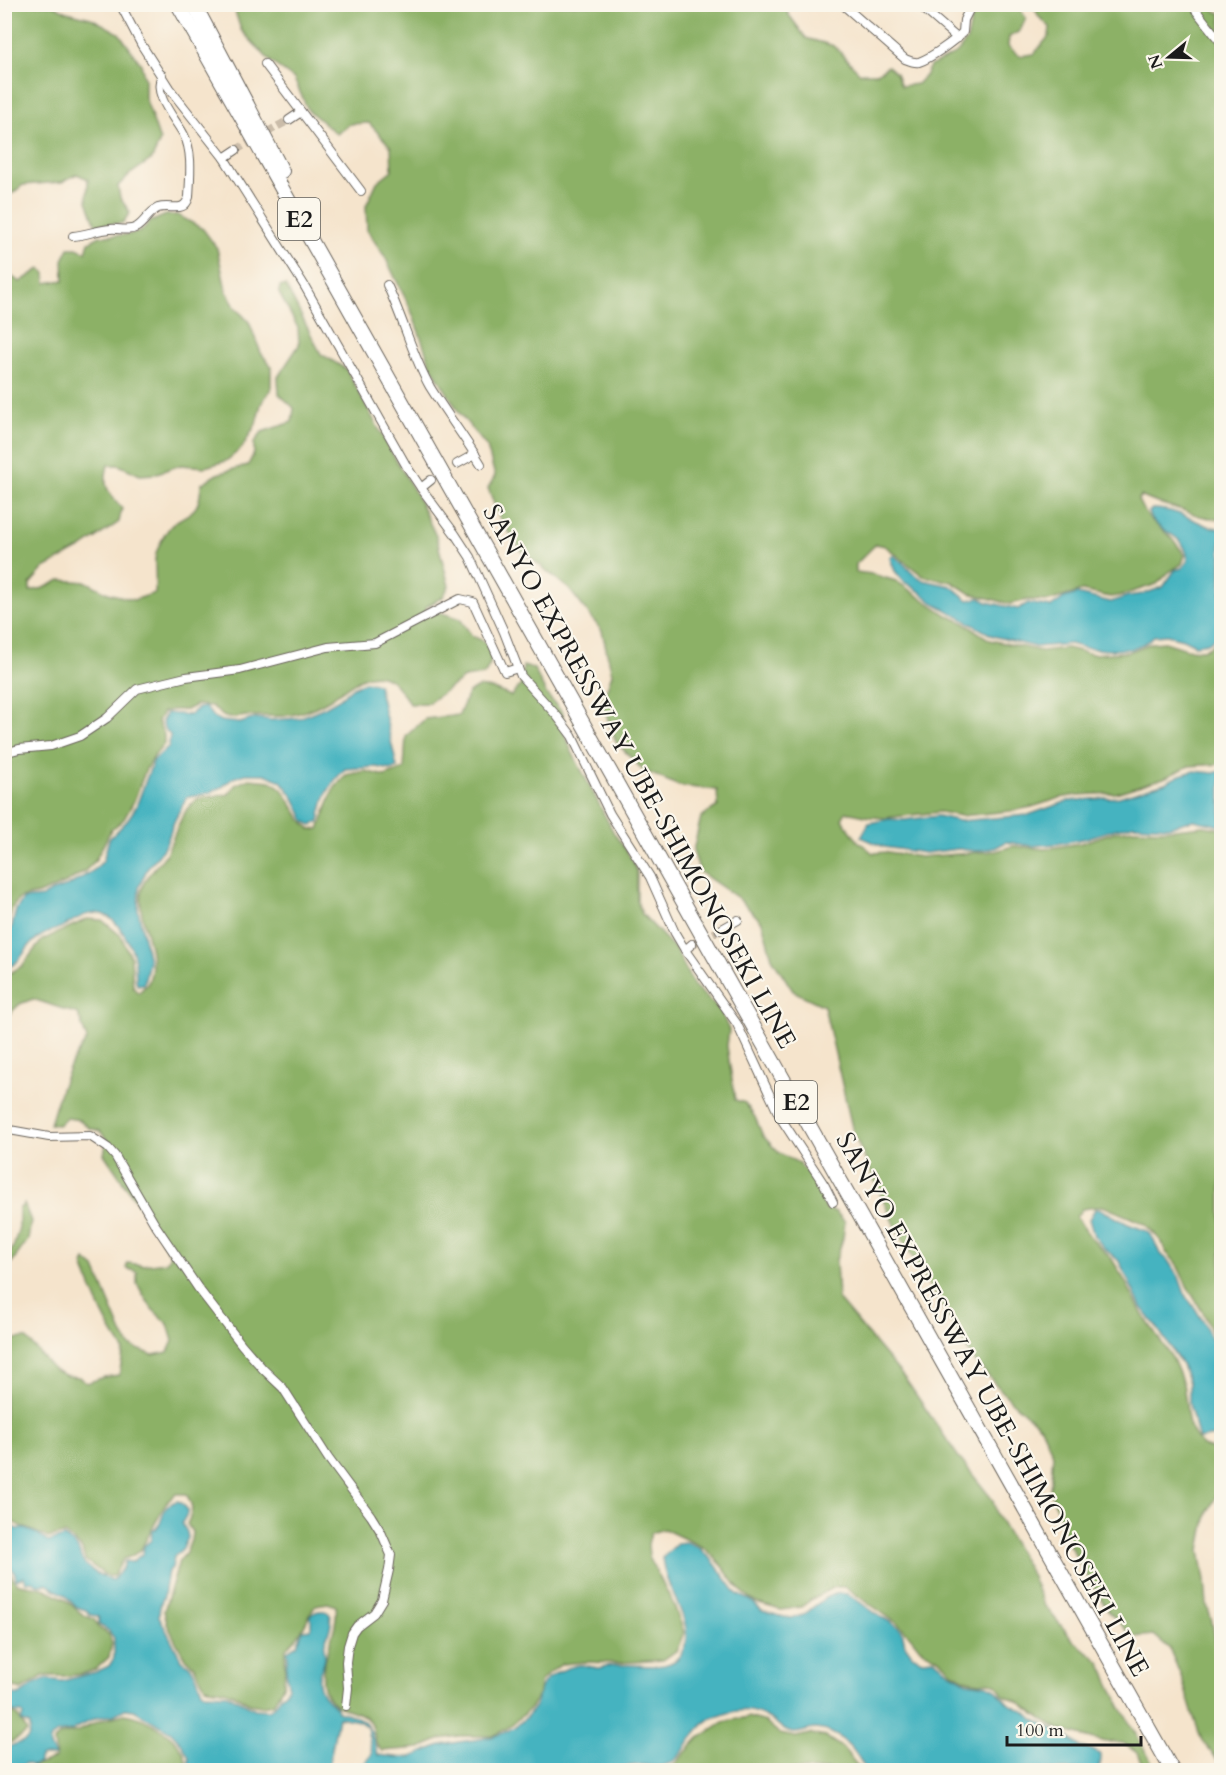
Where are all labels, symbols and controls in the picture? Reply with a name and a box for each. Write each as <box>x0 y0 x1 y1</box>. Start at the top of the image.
north arrow <box>1139 27 1199 87</box>
text: N <box>1143 51 1168 72</box>
road number: E2 <box>278 198 320 240</box>
street label: SANYO EXPRESSWAY UBE-SHIMONOSEKI LINE <box>475 498 804 1055</box>
road number: E2 <box>775 1081 817 1123</box>
street label: SANYO EXPRESSWAY UBE-SHIMONOSEKI LINE <box>828 1126 1157 1683</box>
scale bar <box>1007 1709 1140 1747</box>
text: 100 m <box>1016 1718 1064 1743</box>

